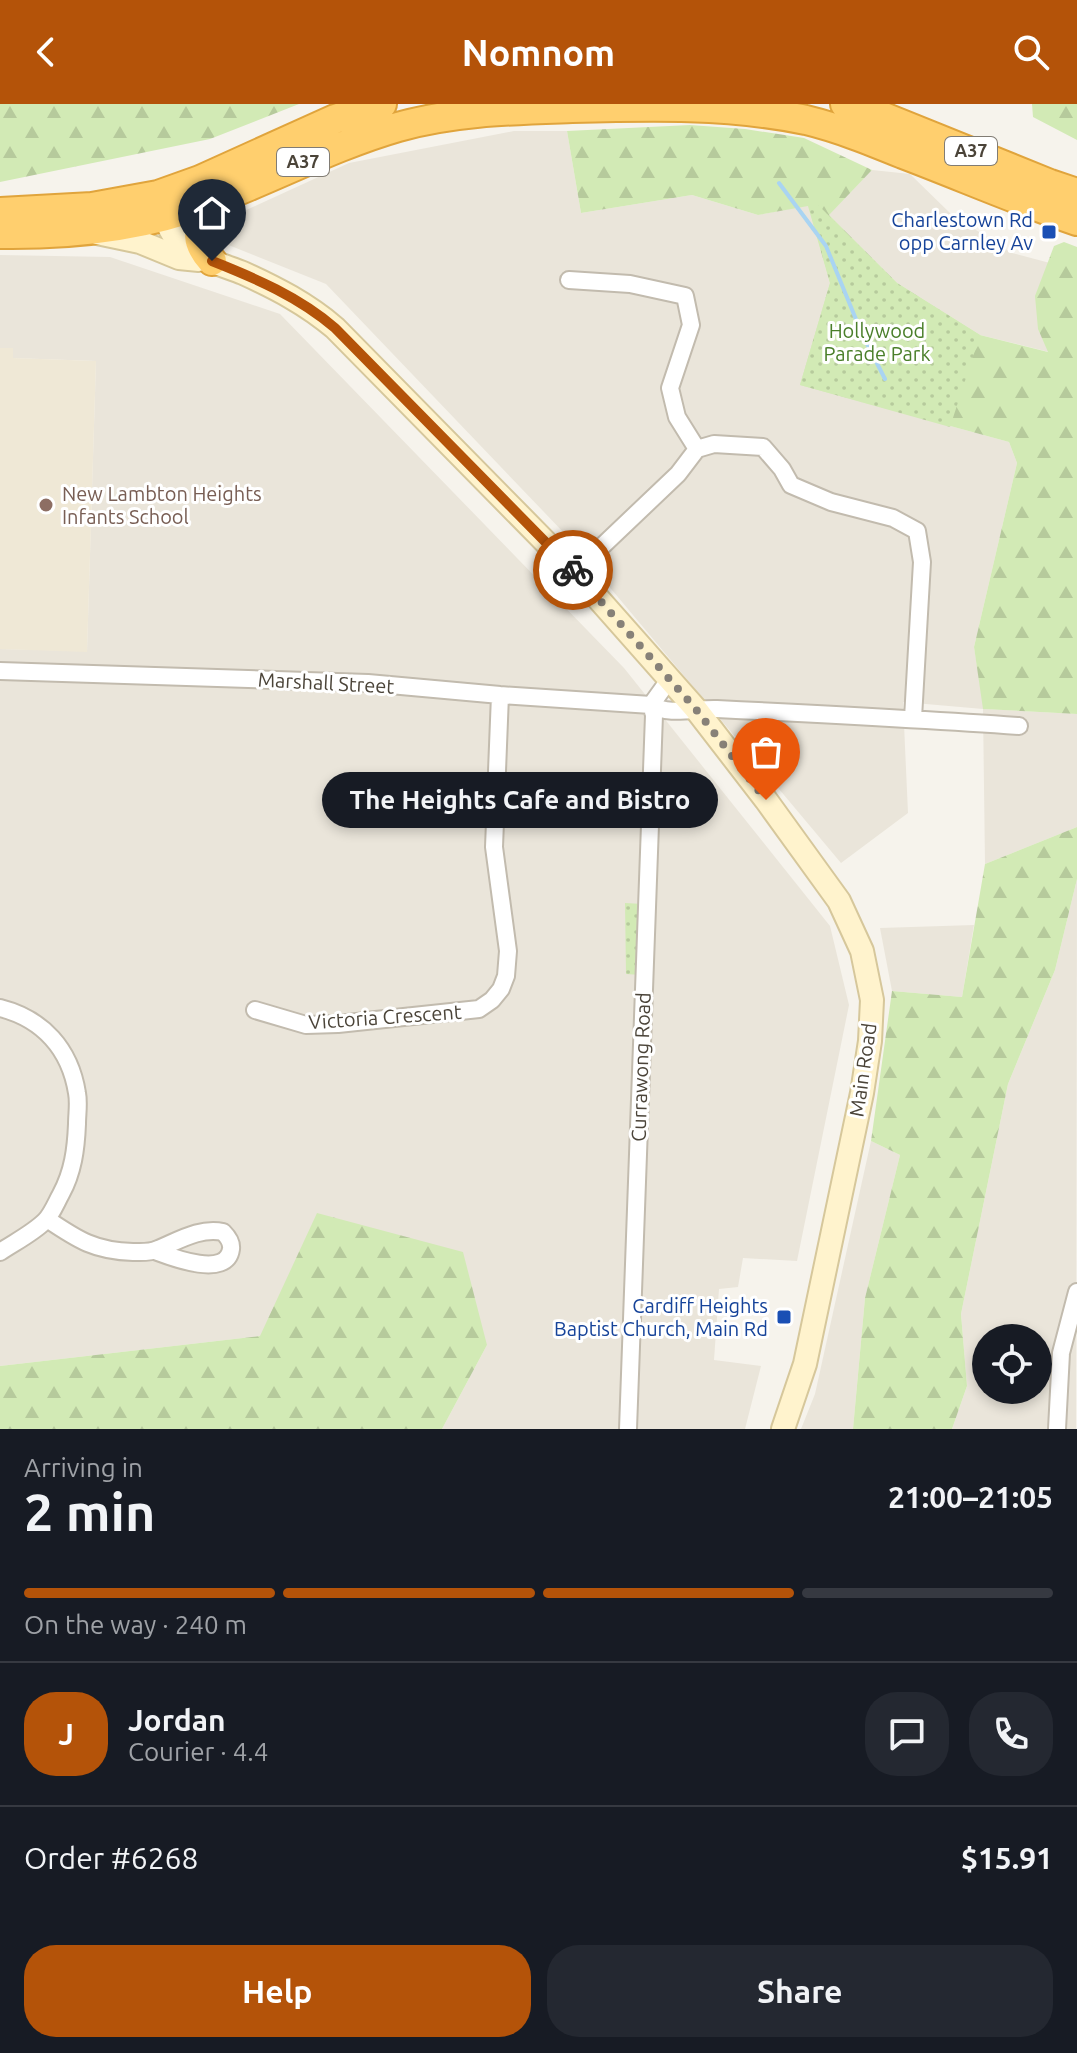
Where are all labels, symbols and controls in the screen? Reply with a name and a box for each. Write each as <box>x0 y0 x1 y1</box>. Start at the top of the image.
icon: back <box>24 30 68 74</box>
icon: search <box>1009 30 1053 74</box>
text: Nomnom <box>462 32 615 73</box>
road number: A37 <box>945 137 997 165</box>
road number: A37 <box>277 148 329 176</box>
pin <box>178 179 246 261</box>
icon: home <box>190 191 234 235</box>
place label: Charlestown Rd opp Carnley Av <box>891 208 1033 254</box>
marker: Charlestown Rd opp Carnley Av <box>1040 223 1058 241</box>
park label: Hollywood Parade Park <box>824 319 930 365</box>
place label: New Lambton Heights Infants School <box>62 482 262 528</box>
marker: New Lambton Heights Infants School <box>37 496 55 514</box>
courier <box>533 530 613 610</box>
icon: bike <box>551 548 595 592</box>
street label: Marshall Street <box>257 667 395 698</box>
pin <box>732 718 800 800</box>
icon: bag <box>744 730 788 774</box>
callout: The Heights Cafe and Bistro <box>322 772 718 828</box>
text: The Heights Cafe and Bistro <box>350 785 690 814</box>
street label: Currawong Road <box>626 992 655 1142</box>
street label: Victoria Crescent <box>308 1000 462 1033</box>
street label: Main Road <box>845 1021 880 1118</box>
place label: Cardiff Heights Baptist Church, Main Rd <box>554 1294 768 1340</box>
marker: Cardiff Heights Baptist Church, Main Rd <box>775 1308 793 1326</box>
map controls <box>972 1324 1052 1404</box>
button: locate <box>972 1324 1052 1404</box>
text: Arriving in <box>24 1453 143 1482</box>
text: 21:00–21:05 <box>888 1480 1053 1514</box>
text: 2 min <box>24 1483 155 1541</box>
text: On the way · 240 m <box>24 1610 247 1639</box>
button: chat <box>865 1692 949 1776</box>
button: phone <box>969 1692 1053 1776</box>
text: Jordan <box>128 1703 226 1737</box>
text: J <box>58 1717 74 1751</box>
text: Courier · 4.4 <box>128 1737 268 1766</box>
text: Order #6268 <box>24 1841 198 1875</box>
text: $15.91 <box>961 1841 1053 1875</box>
button: Help <box>24 1945 531 2037</box>
button: Share <box>547 1945 1053 2037</box>

